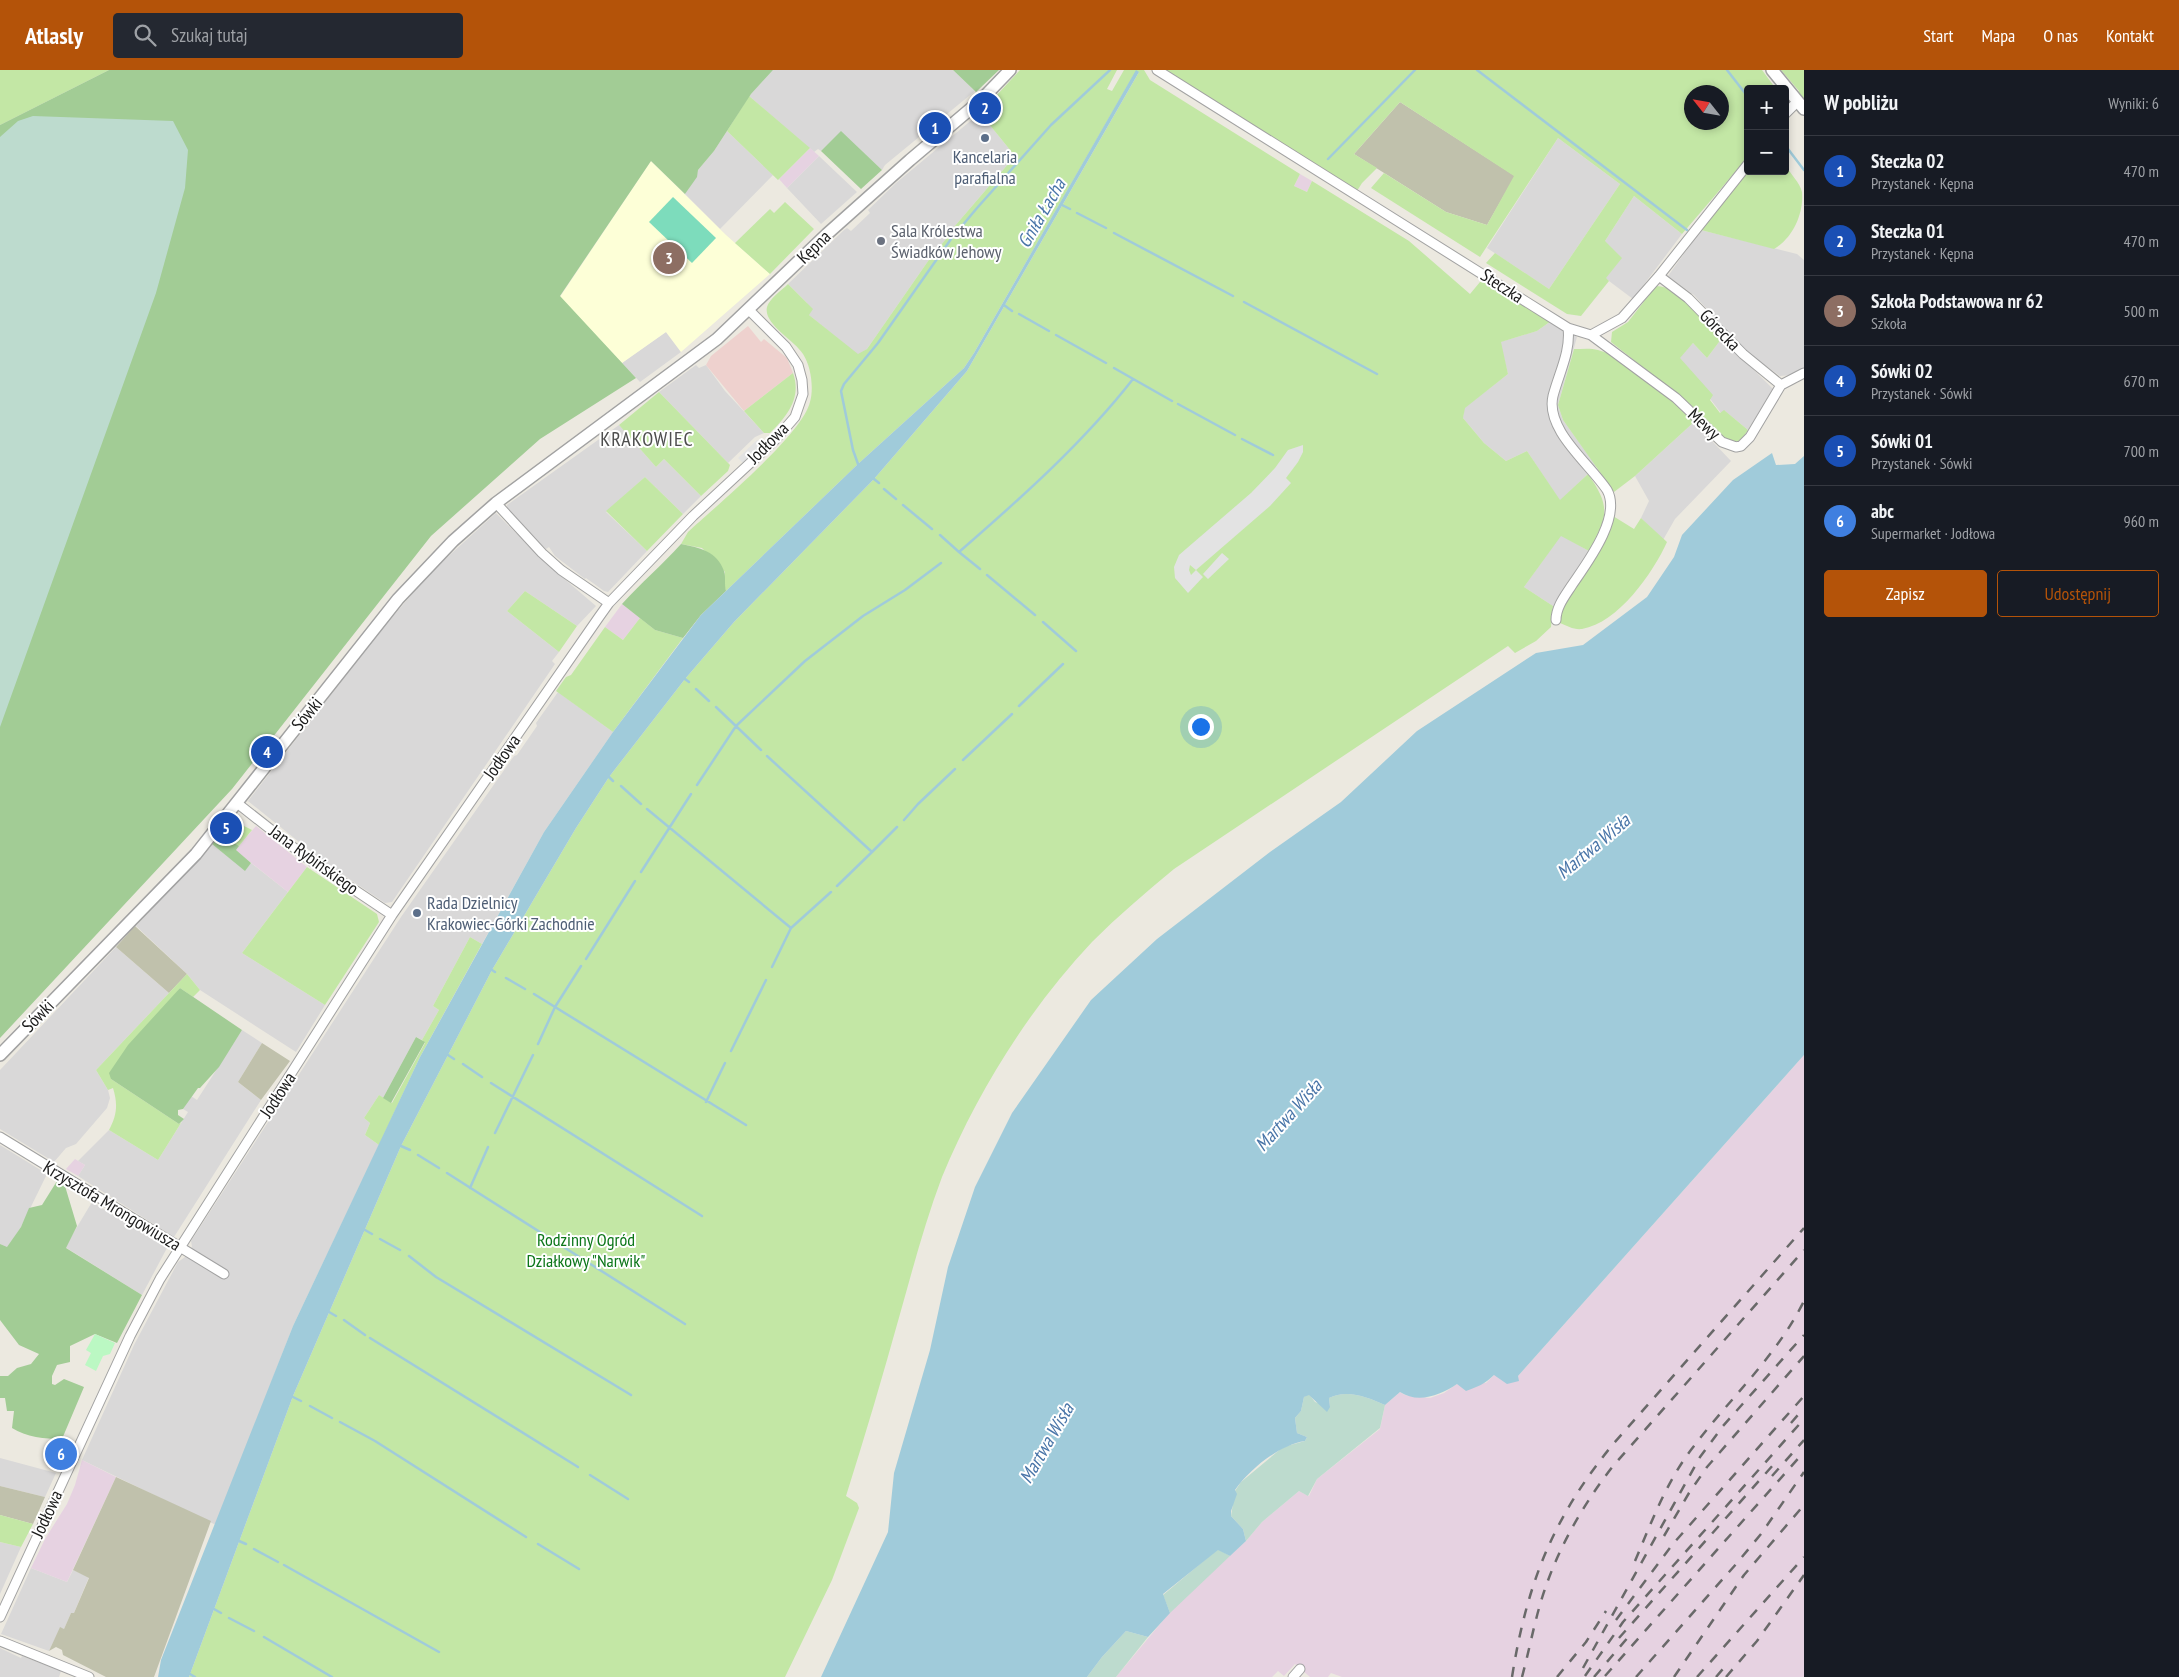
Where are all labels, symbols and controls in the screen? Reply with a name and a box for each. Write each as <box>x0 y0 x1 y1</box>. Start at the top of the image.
search box <box>113 13 463 58</box>
text: Atlasly <box>25 20 83 51</box>
icon: search <box>131 21 159 49</box>
text: Szukaj tutaj <box>171 23 248 47</box>
text: Start <box>1923 24 1953 47</box>
text: Mapa <box>1981 24 2015 47</box>
text: O nas <box>2043 24 2078 47</box>
text: Kontakt <box>2106 24 2154 47</box>
north arrow <box>1684 85 1729 130</box>
map controls <box>1744 85 1789 175</box>
button: + <box>1744 85 1789 130</box>
pin: 2 <box>969 89 1001 127</box>
text: W pobliżu <box>1824 89 1898 116</box>
text: Wyniki: 6 <box>2108 93 2159 113</box>
pin: 1 <box>919 109 951 147</box>
button: − <box>1744 130 1789 175</box>
marker: Kancelaria parafialna <box>979 132 991 144</box>
place label: Kancelaria parafialna <box>953 145 1017 189</box>
text: Steczka 02 <box>1871 149 1945 173</box>
text: 1 <box>1836 161 1844 181</box>
text: 470 m <box>2124 161 2159 181</box>
water label: Gniła Łacha <box>1012 173 1071 252</box>
text: Przystanek · Kępna <box>1871 173 1974 193</box>
place label: Sala Królestwa Świadków Jehowy <box>891 219 1002 263</box>
text: Steczka 01 <box>1871 219 1945 243</box>
street label: Kępna <box>792 225 835 268</box>
text: 2 <box>1836 231 1844 251</box>
text: 470 m <box>2124 231 2159 251</box>
marker: Sala Królestwa Świadków Jehowy <box>875 235 887 247</box>
pin: 3 <box>653 239 685 277</box>
text: Przystanek · Kępna <box>1871 243 1974 263</box>
street label: Steczka <box>1476 263 1528 308</box>
text: Szkoła Podstawowa nr 62 <box>1871 289 2044 313</box>
text: 3 <box>1836 301 1844 321</box>
text: 500 m <box>2124 301 2159 321</box>
street label: Górecka <box>1695 304 1746 355</box>
text: Szkoła <box>1871 313 1907 333</box>
text: Sówki 02 <box>1871 359 1933 383</box>
text: 4 <box>1836 371 1844 391</box>
text: 670 m <box>2124 371 2159 391</box>
text: Przystanek · Sówki <box>1871 383 1972 403</box>
street label: Mewy <box>1683 403 1726 445</box>
street label: Jodłowa <box>741 417 793 469</box>
district label: KRAKOWIEC <box>600 426 694 452</box>
text: Sówki 01 <box>1871 429 1933 453</box>
text: 5 <box>1836 441 1844 461</box>
text: 700 m <box>2124 441 2159 461</box>
text: Przystanek · Sówki <box>1871 453 1972 473</box>
text: abc <box>1871 499 1894 523</box>
text: 6 <box>1836 511 1844 531</box>
text: 960 m <box>2124 511 2159 531</box>
text: Supermarket · Jodłowa <box>1871 523 1995 543</box>
button: Zapisz <box>1824 570 1987 617</box>
button: Udostępnij <box>1997 570 2159 617</box>
street label: Sówki <box>286 692 327 735</box>
your location <box>1188 714 1214 740</box>
street label: Jodłowa <box>477 730 525 784</box>
pin: 4 <box>251 733 283 771</box>
water label: Martwa Wisła <box>1551 807 1636 884</box>
pin: 5 <box>210 809 242 847</box>
street label: Jana Rybińskiego <box>264 819 364 900</box>
place label: Rada Dzielnicy Krakowiec-Górki Zachodnie <box>427 891 595 935</box>
marker: Rada Dzielnicy Krakowiec-Górki Zachodnie <box>411 907 423 919</box>
street label: Sówki <box>17 994 59 1037</box>
street label: Jodłowa <box>254 1068 301 1123</box>
water label: Martwa Wisła <box>1249 1073 1327 1156</box>
street label: Krzysztofa Mrongowiusza <box>39 1155 185 1256</box>
park label: Rodzinny Ogród Działkowy "Narwik" <box>527 1228 645 1272</box>
water label: Martwa Wisła <box>1013 1397 1079 1487</box>
pin: 6 <box>45 1435 77 1473</box>
street label: Jodłowa <box>25 1486 67 1542</box>

